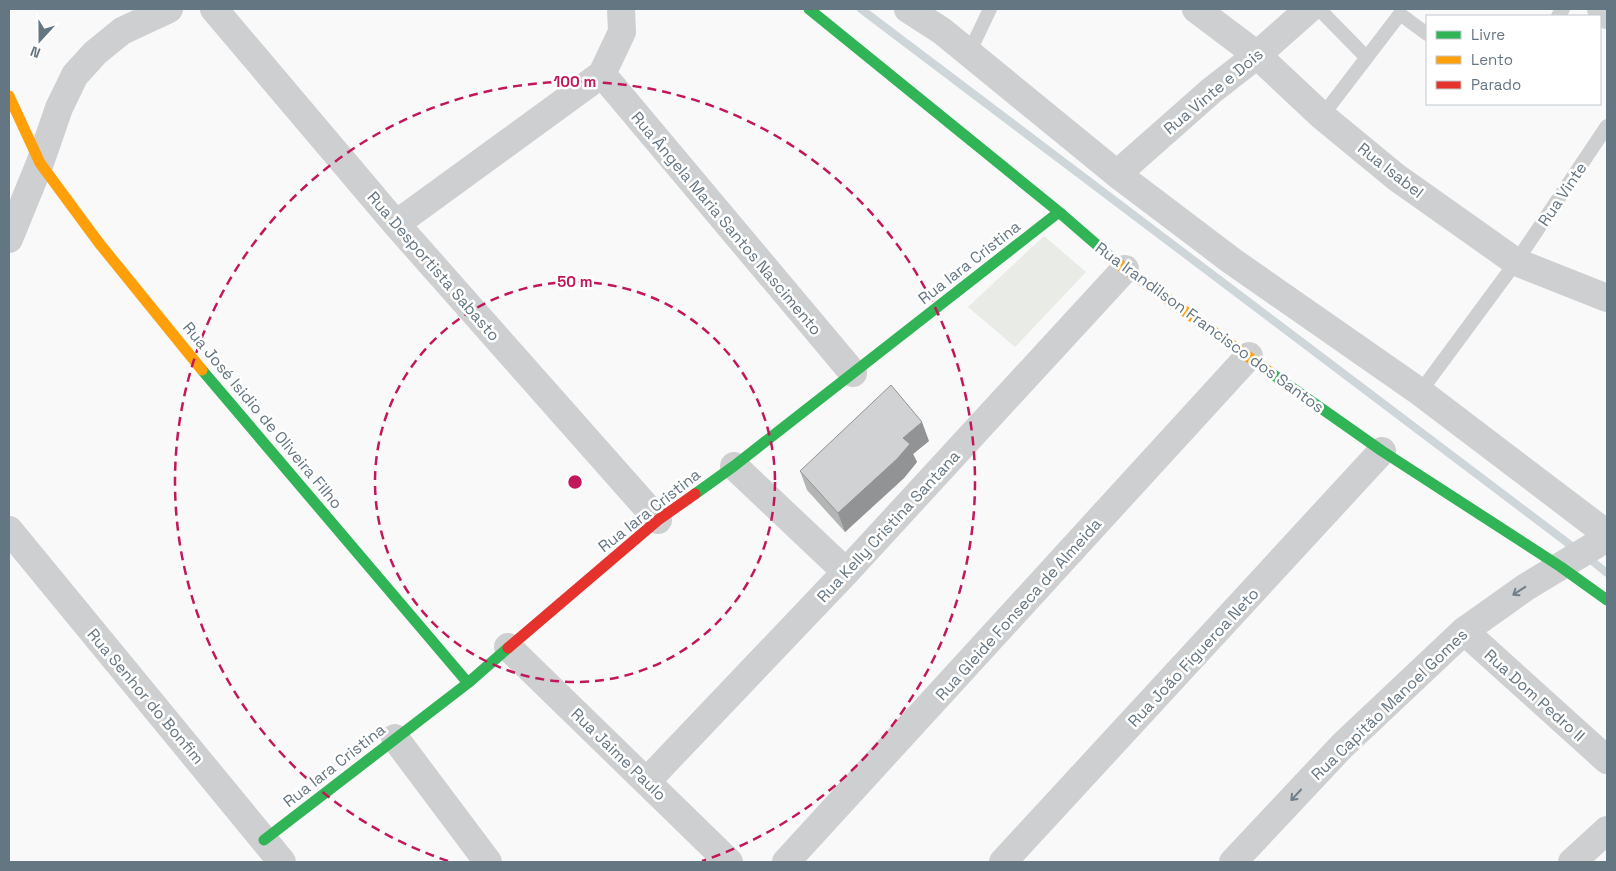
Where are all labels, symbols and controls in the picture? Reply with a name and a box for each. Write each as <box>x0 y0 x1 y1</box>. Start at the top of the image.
north arrow <box>15 15 65 65</box>
legend <box>1426 15 1601 105</box>
text: Livre <box>1471 25 1505 44</box>
text: N <box>28 42 43 62</box>
street label: Rua Vinte e Dois <box>1159 44 1267 139</box>
text: Lento <box>1471 50 1513 69</box>
text: 100 m <box>554 72 596 91</box>
text: Parado <box>1471 75 1521 94</box>
street label: Rua Ângela Maria Santos Nascimento <box>627 107 826 340</box>
street label: Rua Isabel <box>1353 138 1428 203</box>
street label: Rua Vinte <box>1533 158 1592 230</box>
street label: Rua Desportista Sabasto <box>363 187 504 346</box>
street label: Rua Iara Cristina <box>914 216 1025 309</box>
street label: Rua Irandilson Francisco dos Santos <box>1091 237 1328 418</box>
text: 50 m <box>557 272 593 291</box>
street label: Rua José Isidio de Oliveira Filho <box>178 317 347 513</box>
street label: Rua Kelly Cristina Santana <box>812 446 965 607</box>
street label: Rua Iara Cristina <box>594 464 705 557</box>
centre of rings <box>566 473 584 491</box>
street label: Rua Gleide Fonseca de Almeida <box>931 514 1106 705</box>
street label: Rua João Figueroa Neto <box>1123 583 1263 731</box>
one-way arrow <box>1513 587 1527 597</box>
street label: Rua Senhor do Bonfim <box>83 624 209 769</box>
street label: Rua Capitão Manoel Gomes <box>1307 624 1472 785</box>
street label: Rua Dom Pedro II <box>1480 645 1589 746</box>
street label: Rua Jaime Paulo <box>566 703 671 805</box>
street label: Rua Iara Cristina <box>279 719 390 812</box>
one-way arrow <box>1290 788 1302 801</box>

